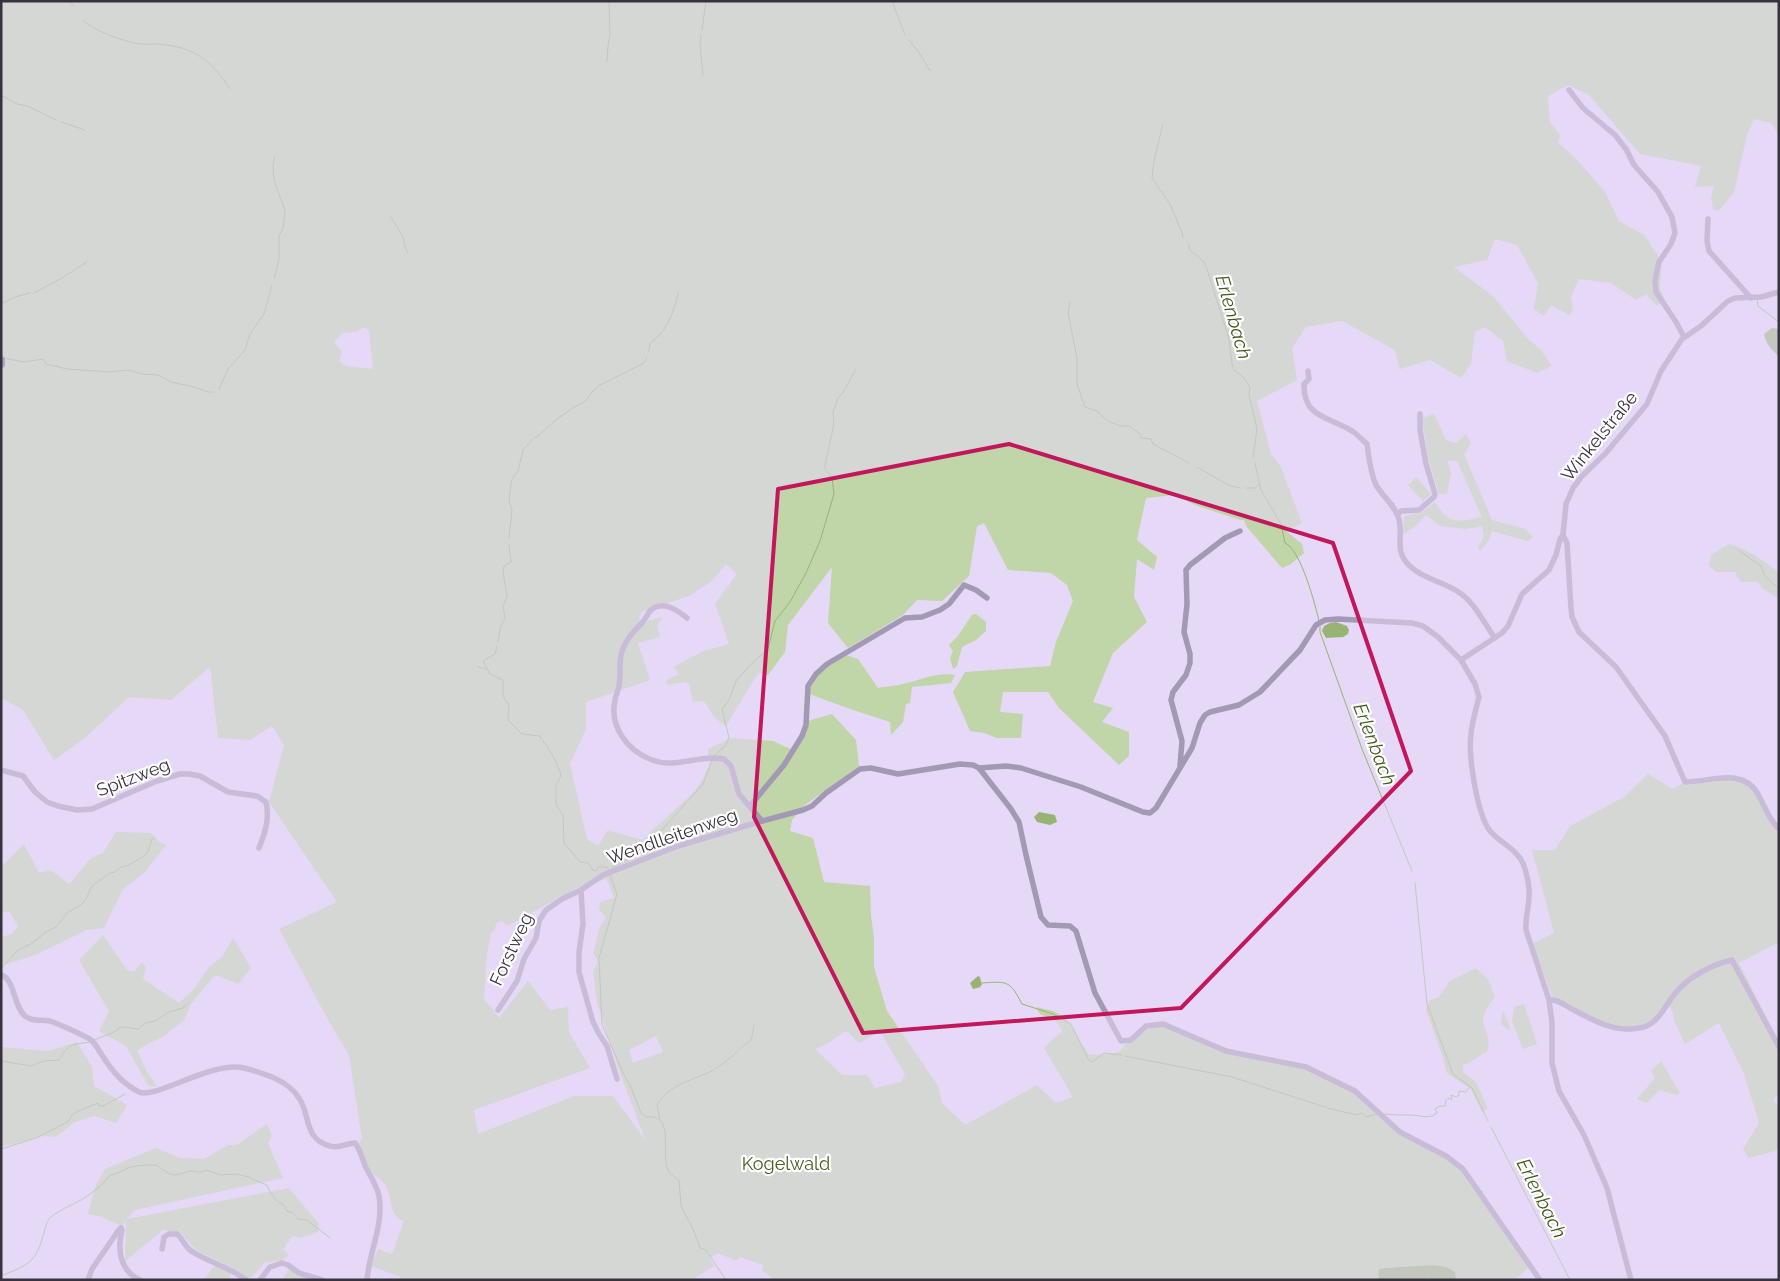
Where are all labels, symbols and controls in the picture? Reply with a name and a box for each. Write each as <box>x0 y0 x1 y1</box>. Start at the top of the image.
water label: Erlenbach <box>1212 272 1256 362</box>
street label: Winkelstraße <box>1557 387 1642 485</box>
water label: Erlenbach <box>1349 700 1401 788</box>
street label: Spitzweg <box>93 753 173 801</box>
street label: Wendlleitenweg <box>604 804 740 868</box>
street label: Forstweg <box>485 909 537 989</box>
park label: Kogelwald <box>742 1153 830 1174</box>
water label: Erlenbach <box>1513 1154 1571 1242</box>

